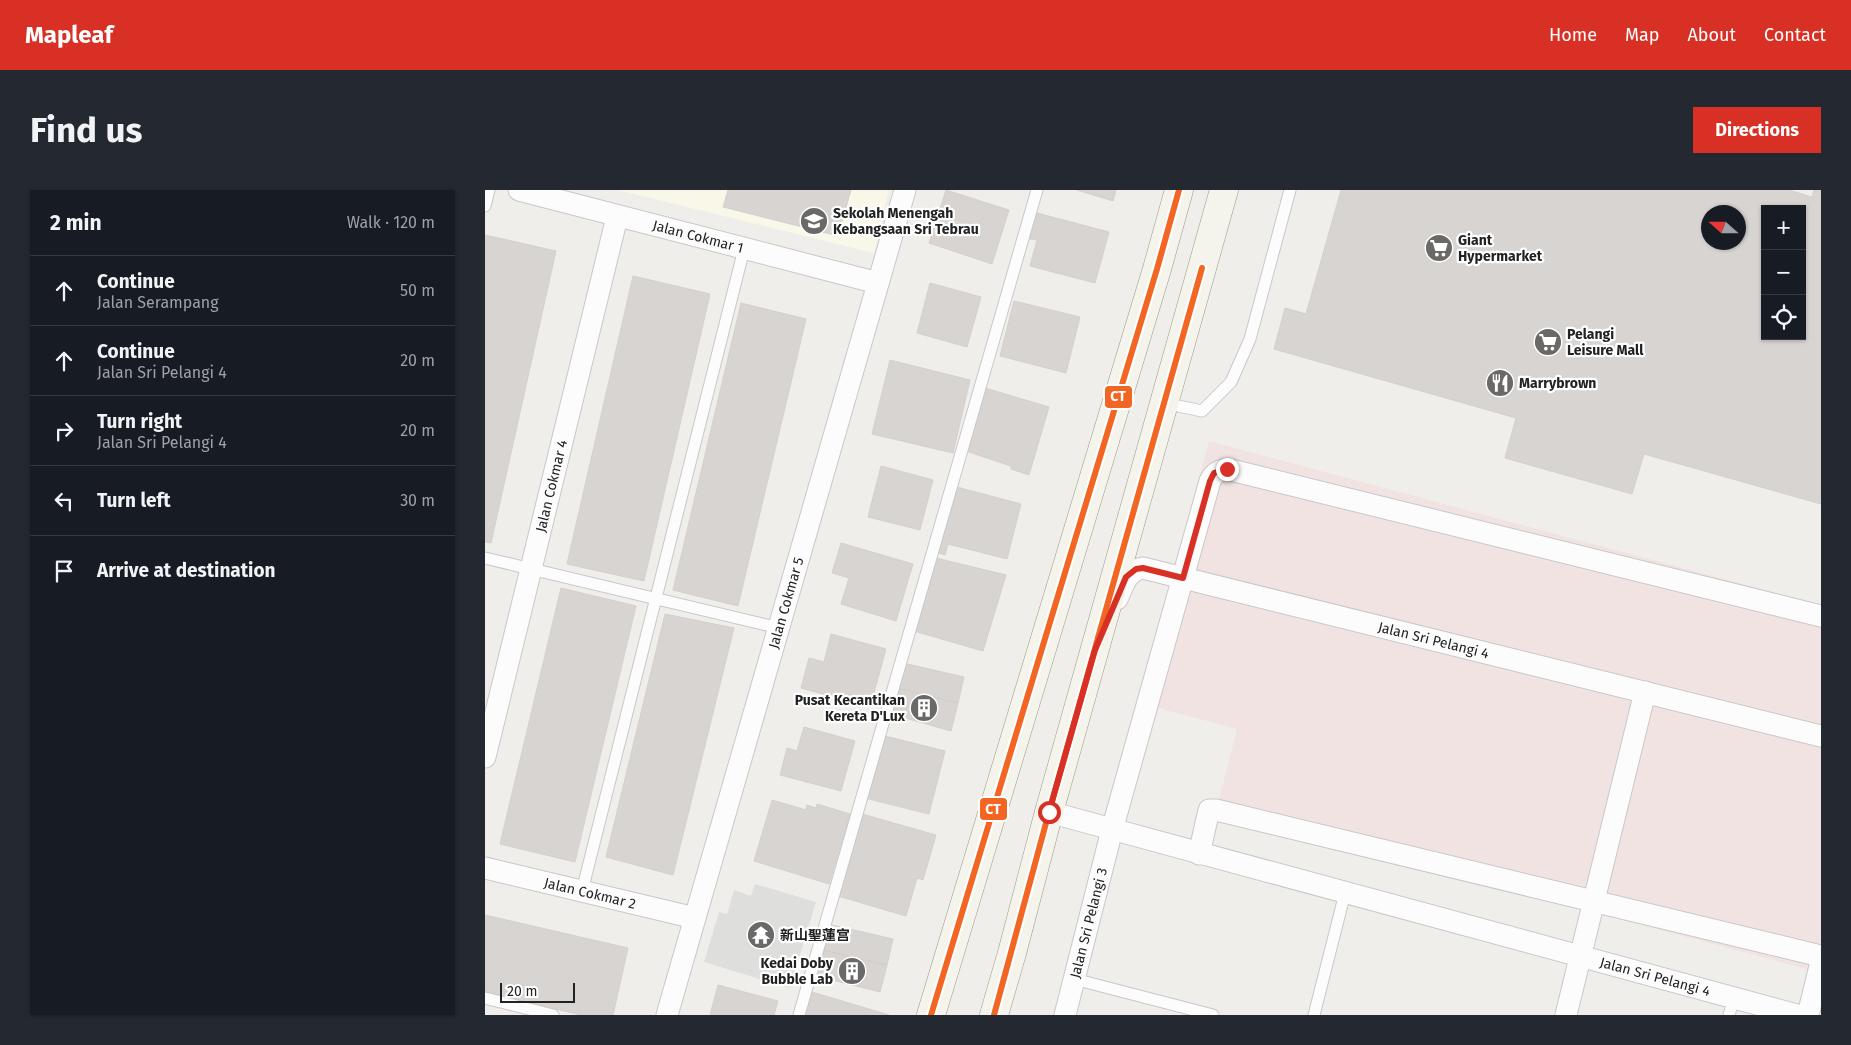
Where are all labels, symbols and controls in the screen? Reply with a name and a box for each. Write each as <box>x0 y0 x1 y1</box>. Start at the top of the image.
text: Mapleaf <box>25 21 113 49</box>
text: Home <box>1549 24 1597 46</box>
text: Map <box>1625 24 1659 46</box>
text: About <box>1687 24 1736 46</box>
text: Contact <box>1764 24 1826 46</box>
button: Directions <box>1693 107 1821 153</box>
text: Find us <box>30 109 142 151</box>
place label: Sekolah Menengah Kebangsaan Sri Tebrau <box>833 205 979 238</box>
north arrow <box>1701 205 1746 250</box>
map controls <box>1761 205 1806 340</box>
button: + <box>1761 205 1806 250</box>
school or university icon: Sekolah Menengah Kebangsaan Sri Tebrau <box>799 206 829 236</box>
text: 2 min <box>50 210 102 236</box>
text: Walk · 120 m <box>347 213 435 232</box>
street label: Jalan Cokmar 1 <box>651 216 745 256</box>
place label: Giant Hypermarket <box>1458 232 1543 265</box>
supermarket icon: Giant Hypermarket <box>1424 233 1454 263</box>
button: − <box>1761 250 1806 295</box>
text: Continue <box>97 270 175 293</box>
icon: ahead <box>50 277 78 305</box>
text: 50 m <box>400 281 435 300</box>
text: Jalan Serampang <box>97 293 219 312</box>
button: locate <box>1761 295 1806 340</box>
place label: Pelangi Leisure Mall <box>1567 326 1644 359</box>
supermarket icon: Pelangi Leisure Mall <box>1533 327 1563 357</box>
text: Continue <box>97 340 175 363</box>
icon: ahead <box>50 347 78 375</box>
text: 20 m <box>400 351 435 370</box>
text: Jalan Sri Pelangi 4 <box>97 363 227 382</box>
restaurant icon: Marrybrown <box>1485 368 1515 398</box>
place label: Marrybrown <box>1519 375 1596 392</box>
line badge: CT <box>1104 385 1133 409</box>
text: CT <box>1110 388 1126 405</box>
text: Turn right <box>97 410 182 433</box>
icon: right <box>50 417 78 445</box>
text: 20 m <box>400 421 435 440</box>
text: Jalan Sri Pelangi 4 <box>97 433 227 452</box>
street label: Jalan Cokmar 4 <box>532 438 571 534</box>
route end <box>1216 458 1239 481</box>
icon: left <box>50 487 78 515</box>
text: Turn left <box>97 489 171 512</box>
text: 30 m <box>400 491 435 510</box>
street label: Jalan Cokmar 5 <box>765 555 807 650</box>
icon: arrive <box>50 557 78 585</box>
text: Arrive at destination <box>97 559 276 582</box>
street label: Jalan Sri Pelangi 4 <box>1376 618 1491 662</box>
place label: Pusat Kecantikan Kereta D'Lux <box>795 692 906 725</box>
building icon: Pusat Kecantikan Kereta D'Lux <box>909 693 939 723</box>
line badge: CT <box>979 797 1008 821</box>
text: CT <box>985 801 1001 818</box>
route start <box>1038 801 1061 824</box>
street label: Jalan Sri Pelangi 3 <box>1066 866 1111 980</box>
street label: Jalan Cokmar 2 <box>542 874 638 912</box>
temple icon: 新山聖蓮宫 <box>746 920 776 950</box>
place label: 新山聖蓮宫 <box>780 927 850 944</box>
street label: Jalan Sri Pelangi 4 <box>1598 953 1713 1000</box>
place label: Kedai Doby Bubble Lab <box>761 955 834 988</box>
building icon: Kedai Doby Bubble Lab <box>837 956 867 986</box>
scale bar <box>500 980 575 1003</box>
text: 20 m <box>507 983 537 1000</box>

